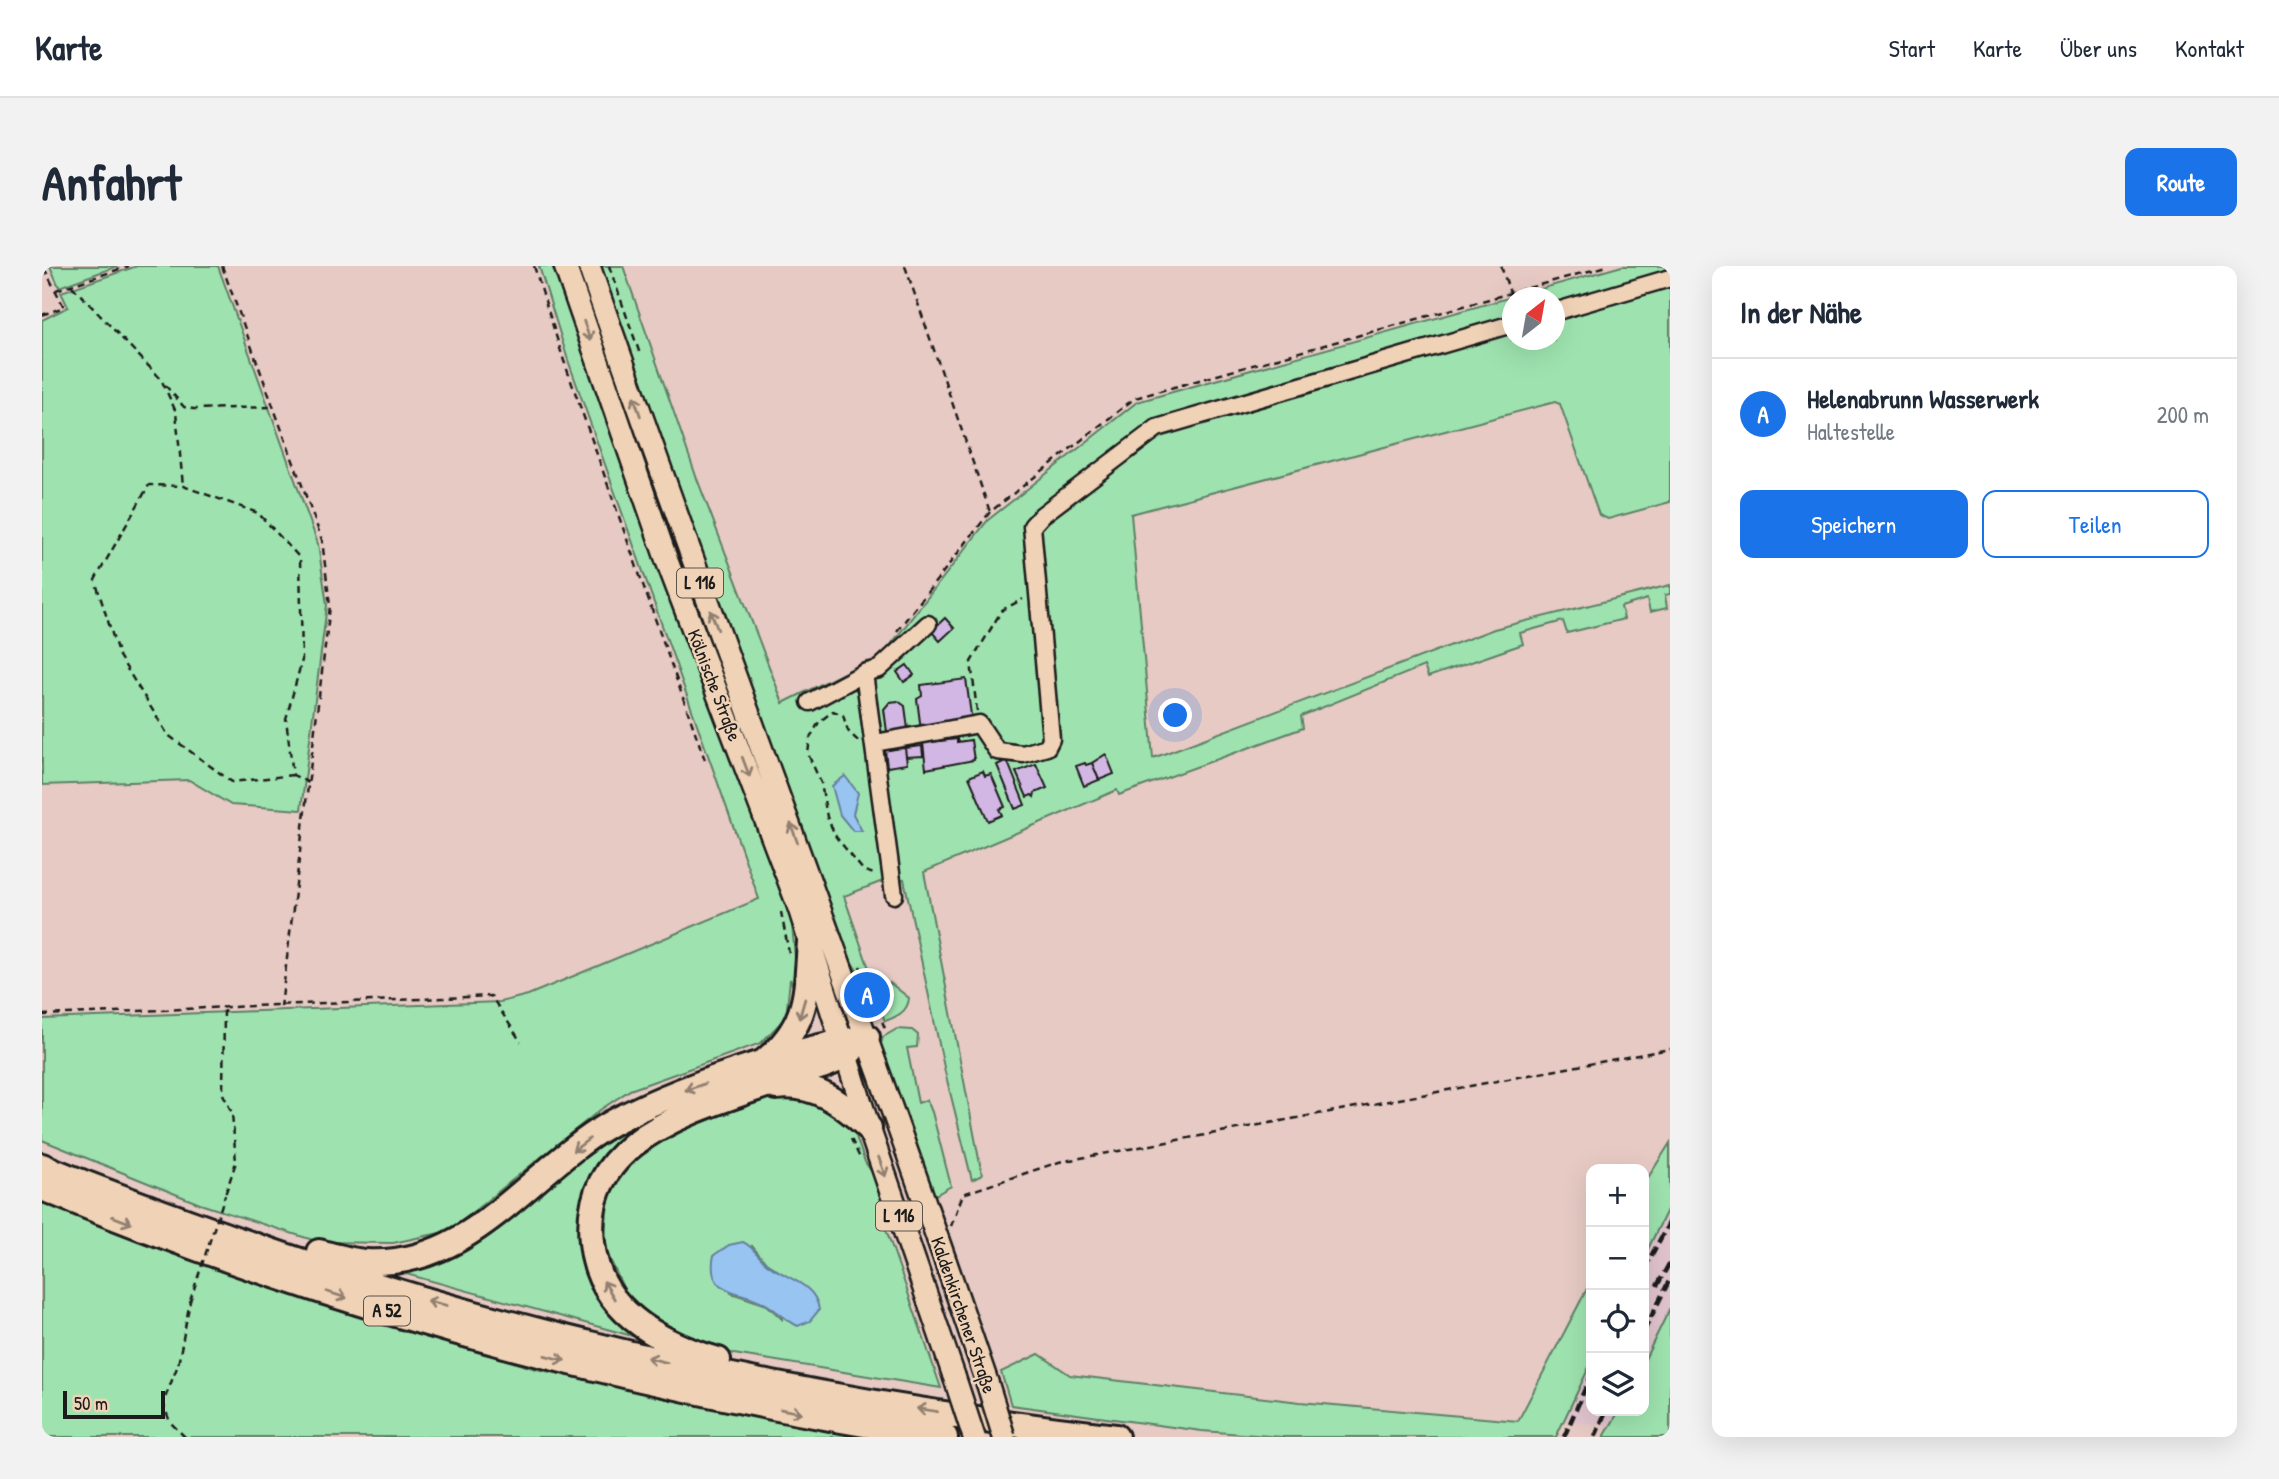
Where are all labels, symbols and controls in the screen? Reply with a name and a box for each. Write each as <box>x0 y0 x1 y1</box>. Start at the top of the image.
text: Karte <box>35 26 102 70</box>
text: Start <box>1889 32 1935 64</box>
text: Karte <box>1973 32 2022 64</box>
text: Über uns <box>2060 32 2137 64</box>
text: Kontakt <box>2175 32 2244 64</box>
button: Route <box>2125 148 2237 216</box>
text: Anfahrt <box>42 149 181 215</box>
north arrow <box>1502 287 1565 350</box>
text: In der Nähe <box>1740 292 1862 332</box>
one-way arrow <box>582 319 594 341</box>
text: Helenabrunn Wasserwerk <box>1807 381 2039 416</box>
one-way arrow <box>630 395 642 417</box>
text: A <box>1757 399 1769 430</box>
text: 200 m <box>2157 399 2209 430</box>
text: Haltestelle <box>1807 416 1895 447</box>
button: Speichern <box>1740 490 1968 558</box>
button: Teilen <box>1982 490 2209 558</box>
road number: L 116 <box>677 568 723 598</box>
one-way arrow <box>707 610 719 631</box>
street label: Kölnische Straße <box>682 625 748 745</box>
your location <box>1158 698 1192 732</box>
one-way arrow <box>741 756 754 778</box>
one-way arrow <box>787 822 800 844</box>
pin: A <box>844 969 890 1021</box>
one-way arrow <box>795 997 808 1020</box>
one-way arrow <box>685 1082 707 1094</box>
one-way arrow <box>572 1138 591 1153</box>
one-way arrow <box>877 1156 889 1178</box>
map controls <box>1586 1164 1649 1416</box>
button: + <box>1586 1164 1649 1227</box>
road number: L 116 <box>876 1202 922 1231</box>
one-way arrow <box>110 1215 132 1227</box>
button: − <box>1586 1227 1649 1290</box>
street label: Kaldenkirchener Straße <box>925 1233 1003 1397</box>
one-way arrow <box>602 1280 616 1300</box>
one-way arrow <box>325 1289 347 1302</box>
button: locate <box>1586 1290 1649 1353</box>
road number: A 52 <box>364 1296 410 1326</box>
one-way arrow <box>426 1296 448 1309</box>
one-way arrow <box>543 1352 566 1365</box>
one-way arrow <box>646 1353 669 1367</box>
button: layers <box>1586 1353 1649 1416</box>
scale bar <box>63 1388 164 1420</box>
text: 50 m <box>74 1390 108 1416</box>
one-way arrow <box>916 1403 939 1416</box>
one-way arrow <box>779 1405 802 1418</box>

